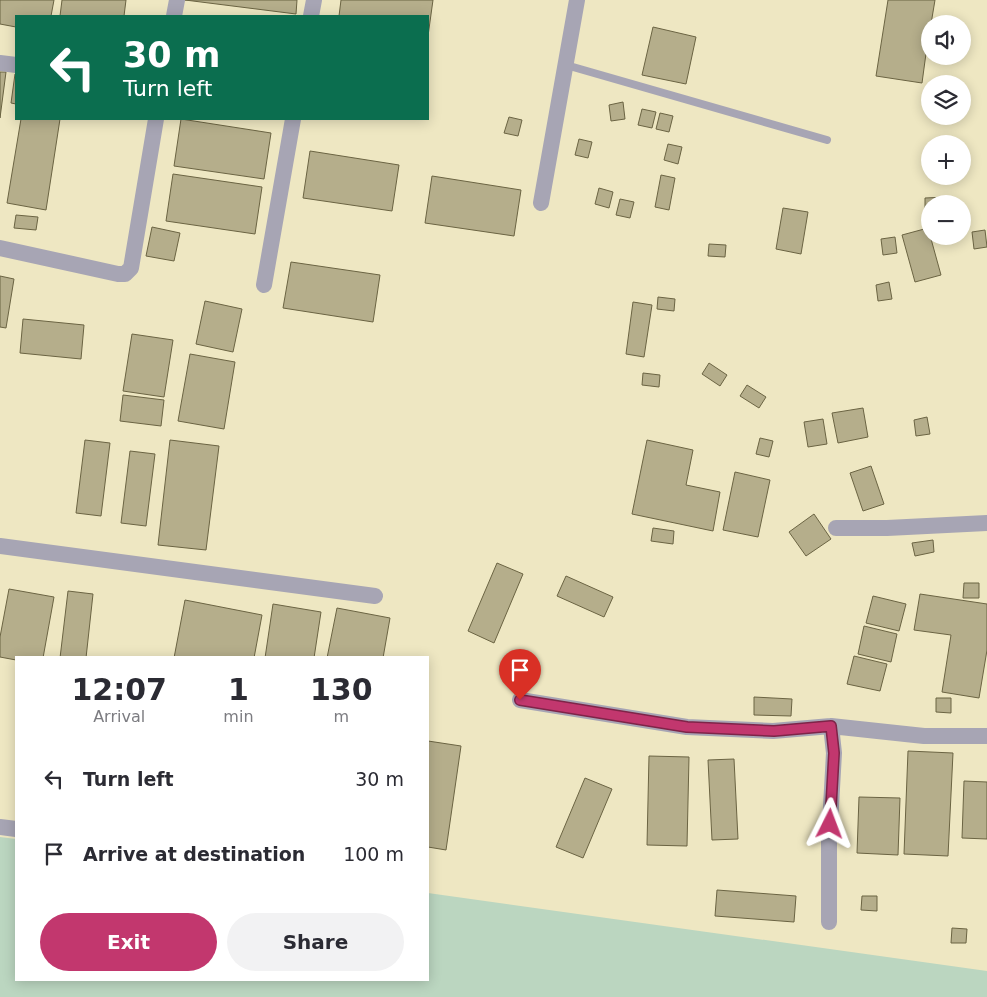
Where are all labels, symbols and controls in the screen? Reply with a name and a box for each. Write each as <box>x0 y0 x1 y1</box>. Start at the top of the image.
map controls <box>921 15 971 245</box>
button: sound <box>921 15 971 65</box>
icon: left <box>40 35 105 100</box>
text: 30 m <box>123 35 220 75</box>
button: layers <box>921 75 971 125</box>
text: Turn left <box>123 76 212 101</box>
button: + <box>921 135 971 185</box>
button: − <box>921 195 971 245</box>
pin <box>499 649 541 700</box>
icon: arrive <box>506 656 534 684</box>
text: 12:07 <box>71 672 167 707</box>
text: 1 <box>228 672 249 707</box>
text: 130 <box>310 672 373 707</box>
text: Arrival <box>93 707 145 726</box>
text: min <box>223 707 254 726</box>
text: m <box>333 707 349 726</box>
icon: left <box>40 765 68 793</box>
text: Turn left <box>83 768 174 790</box>
text: 30 m <box>355 768 404 790</box>
position arrow <box>803 797 855 849</box>
icon: arrive <box>40 840 68 868</box>
text: Arrive at destination <box>83 843 305 865</box>
text: 100 m <box>343 843 404 865</box>
button: Exit <box>40 913 217 971</box>
button: Share <box>227 913 404 971</box>

